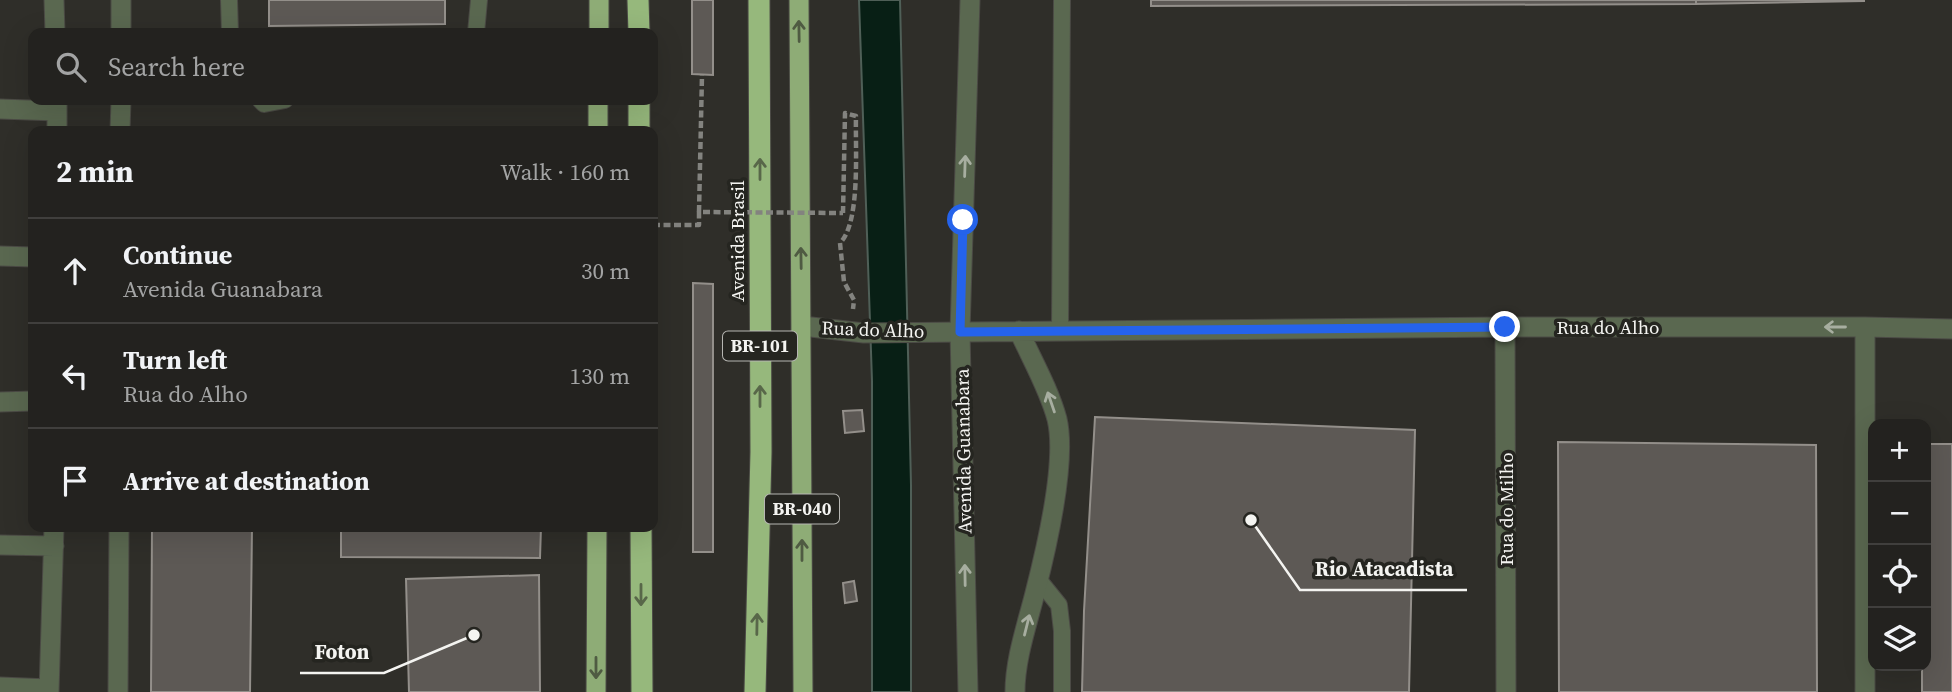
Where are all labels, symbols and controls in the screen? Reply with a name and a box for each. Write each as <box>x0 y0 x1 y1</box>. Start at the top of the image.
one-way arrow <box>792 19 806 42</box>
search box <box>28 28 658 105</box>
icon: search <box>52 48 90 86</box>
text: Search here <box>108 49 245 85</box>
text: 2 min <box>56 151 134 192</box>
one-way arrow <box>958 155 972 178</box>
text: Walk · 160 m <box>500 156 630 188</box>
one-way arrow <box>753 158 767 181</box>
street label: Avenida Brasil <box>724 180 750 302</box>
route start <box>947 204 978 235</box>
text: Continue <box>123 237 232 273</box>
one-way arrow <box>794 247 808 270</box>
icon: ahead <box>56 252 94 290</box>
text: 30 m <box>581 255 630 287</box>
text: Avenida Guanabara <box>123 273 323 305</box>
route end <box>1489 311 1520 342</box>
street label: Rua do Alho <box>821 314 925 344</box>
street label: Rua do Alho <box>1556 314 1660 340</box>
one-way arrow <box>1824 320 1847 334</box>
road number: BR-101 <box>723 332 797 360</box>
text: Turn left <box>123 342 227 378</box>
icon: left <box>56 357 94 395</box>
text: 130 m <box>569 360 630 392</box>
street label: Avenida Guanabara <box>949 368 977 534</box>
text: Rua do Alho <box>123 378 248 410</box>
one-way arrow <box>753 385 767 408</box>
one-way arrow <box>1044 392 1056 414</box>
map controls <box>1868 419 1931 671</box>
button: + <box>1868 419 1931 482</box>
street label: Rua do Milho <box>1493 452 1519 566</box>
icon: arrive <box>56 462 94 500</box>
text: Arrive at destination <box>123 463 370 499</box>
button: − <box>1868 482 1931 545</box>
road number: BR-040 <box>765 494 839 524</box>
one-way arrow <box>795 539 809 562</box>
button: locate <box>1868 545 1931 608</box>
callout: Rio Atacadista <box>1300 548 1467 590</box>
text: Rio Atacadista <box>1315 554 1454 583</box>
one-way arrow <box>959 564 972 587</box>
one-way arrow <box>634 583 648 606</box>
button: layers <box>1868 608 1931 671</box>
one-way arrow <box>750 613 764 636</box>
one-way arrow <box>1021 614 1034 637</box>
callout: Foton <box>300 631 384 673</box>
text: Foton <box>314 637 370 666</box>
one-way arrow <box>589 657 603 680</box>

